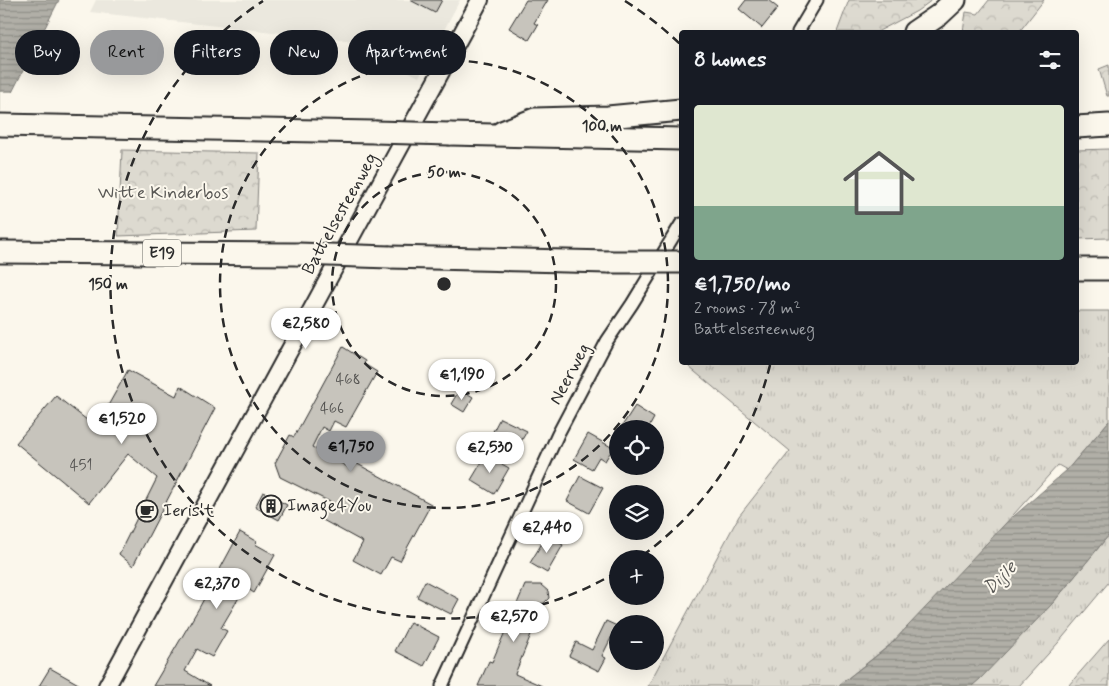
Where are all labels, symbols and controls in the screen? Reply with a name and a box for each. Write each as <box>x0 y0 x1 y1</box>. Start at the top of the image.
chip: Buy <box>15 30 80 75</box>
chip: Rent <box>90 30 164 75</box>
chip: Filters <box>174 30 260 75</box>
chip: New <box>270 30 338 75</box>
chip: Apartment <box>348 30 466 75</box>
text: 8 homes <box>694 46 766 74</box>
icon: filters <box>1036 46 1064 74</box>
text: 100 m <box>582 117 622 137</box>
icon: home <box>834 138 924 228</box>
street label: Battelsesteenweg <box>297 149 384 280</box>
text: 50 m <box>427 163 461 183</box>
park label: Witte Kinderbos <box>98 181 228 205</box>
road number: E19 <box>143 240 181 266</box>
text: €1,750/mo <box>694 270 791 298</box>
text: 150 m <box>88 275 128 295</box>
centre of rings <box>435 275 453 293</box>
text: 2 rooms · 78 m² <box>694 298 801 319</box>
pin: €2,580 <box>265 308 347 350</box>
text: €2,580 <box>282 313 330 334</box>
text: Battelsesteenweg <box>694 319 815 340</box>
street label: Neerweg <box>544 339 596 409</box>
pin: €1,190 <box>421 358 503 401</box>
text: €1,190 <box>439 364 485 385</box>
house number: 468 <box>335 370 361 390</box>
house number: 466 <box>320 399 344 419</box>
pin: €1,520 <box>81 402 163 445</box>
text: €1,520 <box>98 408 146 429</box>
map controls <box>609 420 664 670</box>
button: locate <box>609 420 664 475</box>
pin: €1,750 <box>310 430 392 473</box>
pin: €2,530 <box>449 432 531 474</box>
text: €1,750 <box>327 436 375 457</box>
text: €2,530 <box>467 437 513 458</box>
house number: 451 <box>70 456 92 476</box>
button: layers <box>609 485 664 540</box>
building icon: Image4You <box>259 494 283 518</box>
place label: Image4You <box>287 494 372 520</box>
cafe icon: Ieris't <box>135 499 159 523</box>
place label: Ieris't <box>163 499 215 523</box>
pin: €2,440 <box>506 512 588 554</box>
text: €2,440 <box>522 517 572 538</box>
button: + <box>609 550 664 605</box>
water label: Dijle <box>978 555 1023 600</box>
pin: €2,370 <box>176 568 258 610</box>
text: €2,370 <box>194 573 240 594</box>
pin: €2,570 <box>473 600 555 643</box>
text: €2,570 <box>490 606 538 627</box>
button: − <box>609 615 664 670</box>

